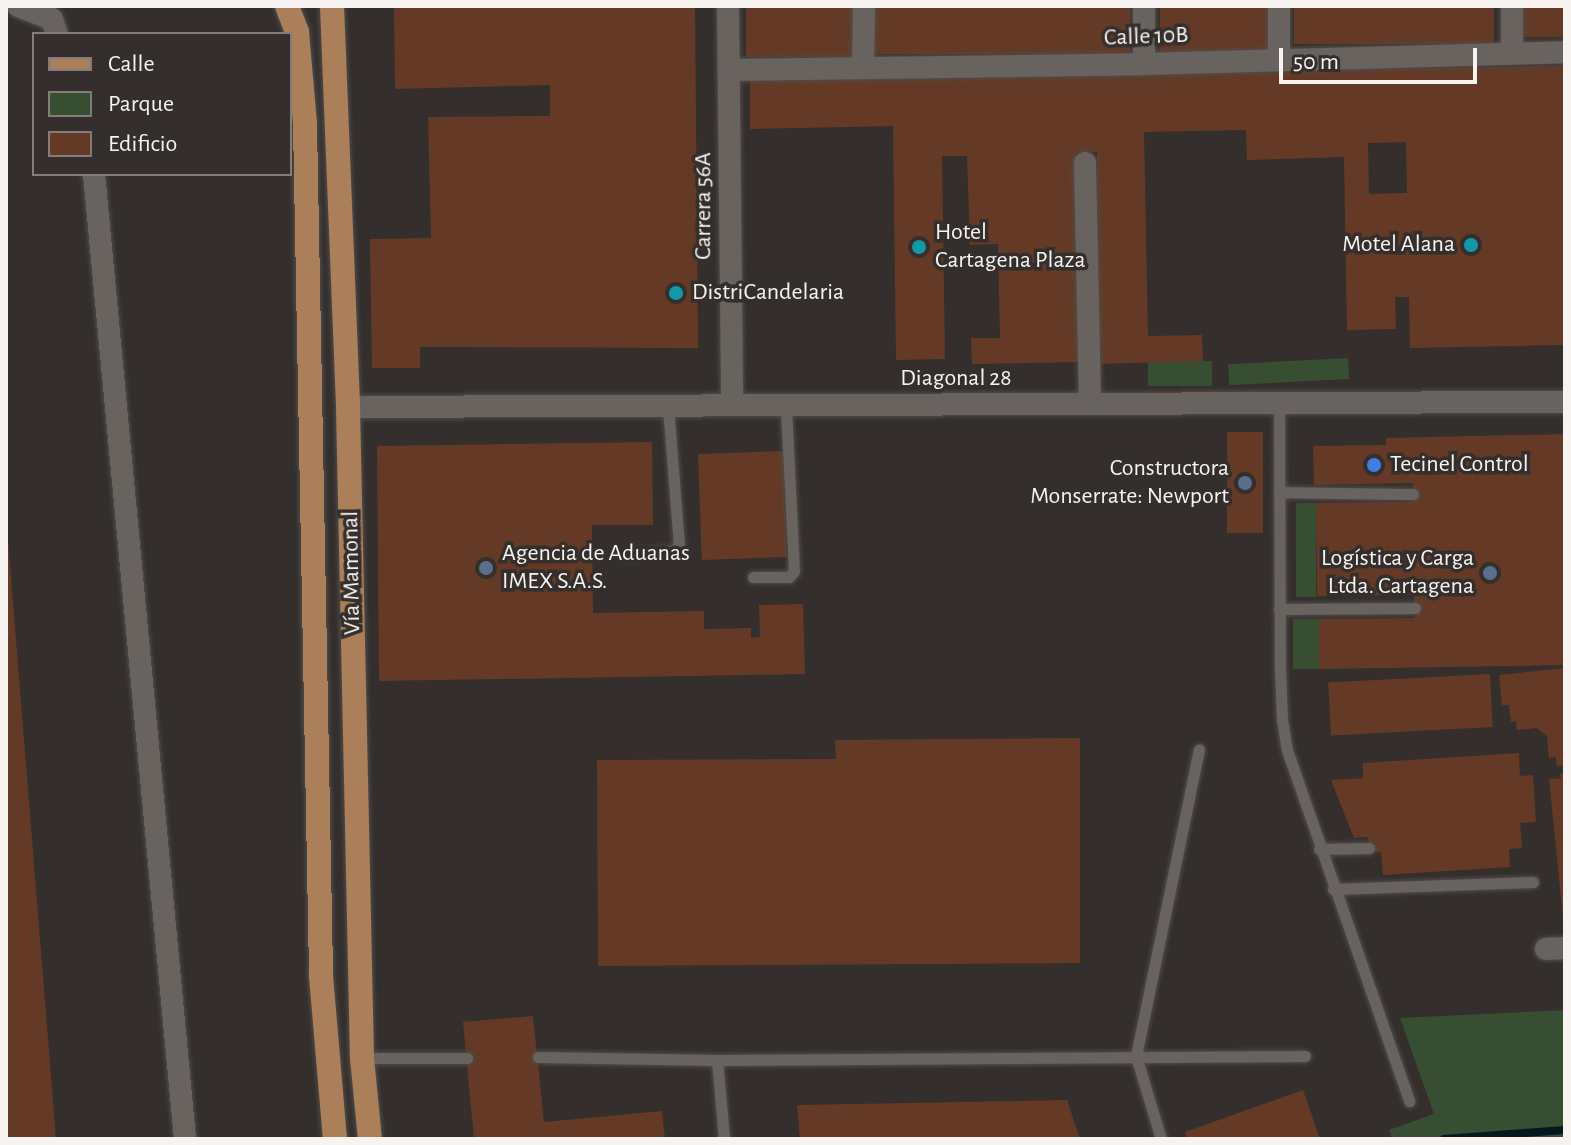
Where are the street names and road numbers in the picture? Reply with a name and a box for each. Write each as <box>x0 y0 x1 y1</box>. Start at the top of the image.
street label: Calle 10B <box>1103 21 1189 53</box>
street label: Carrera 56A <box>690 152 718 260</box>
street label: Diagonal 28 <box>900 365 1012 393</box>
street label: Vía Mamonal <box>337 511 367 635</box>

